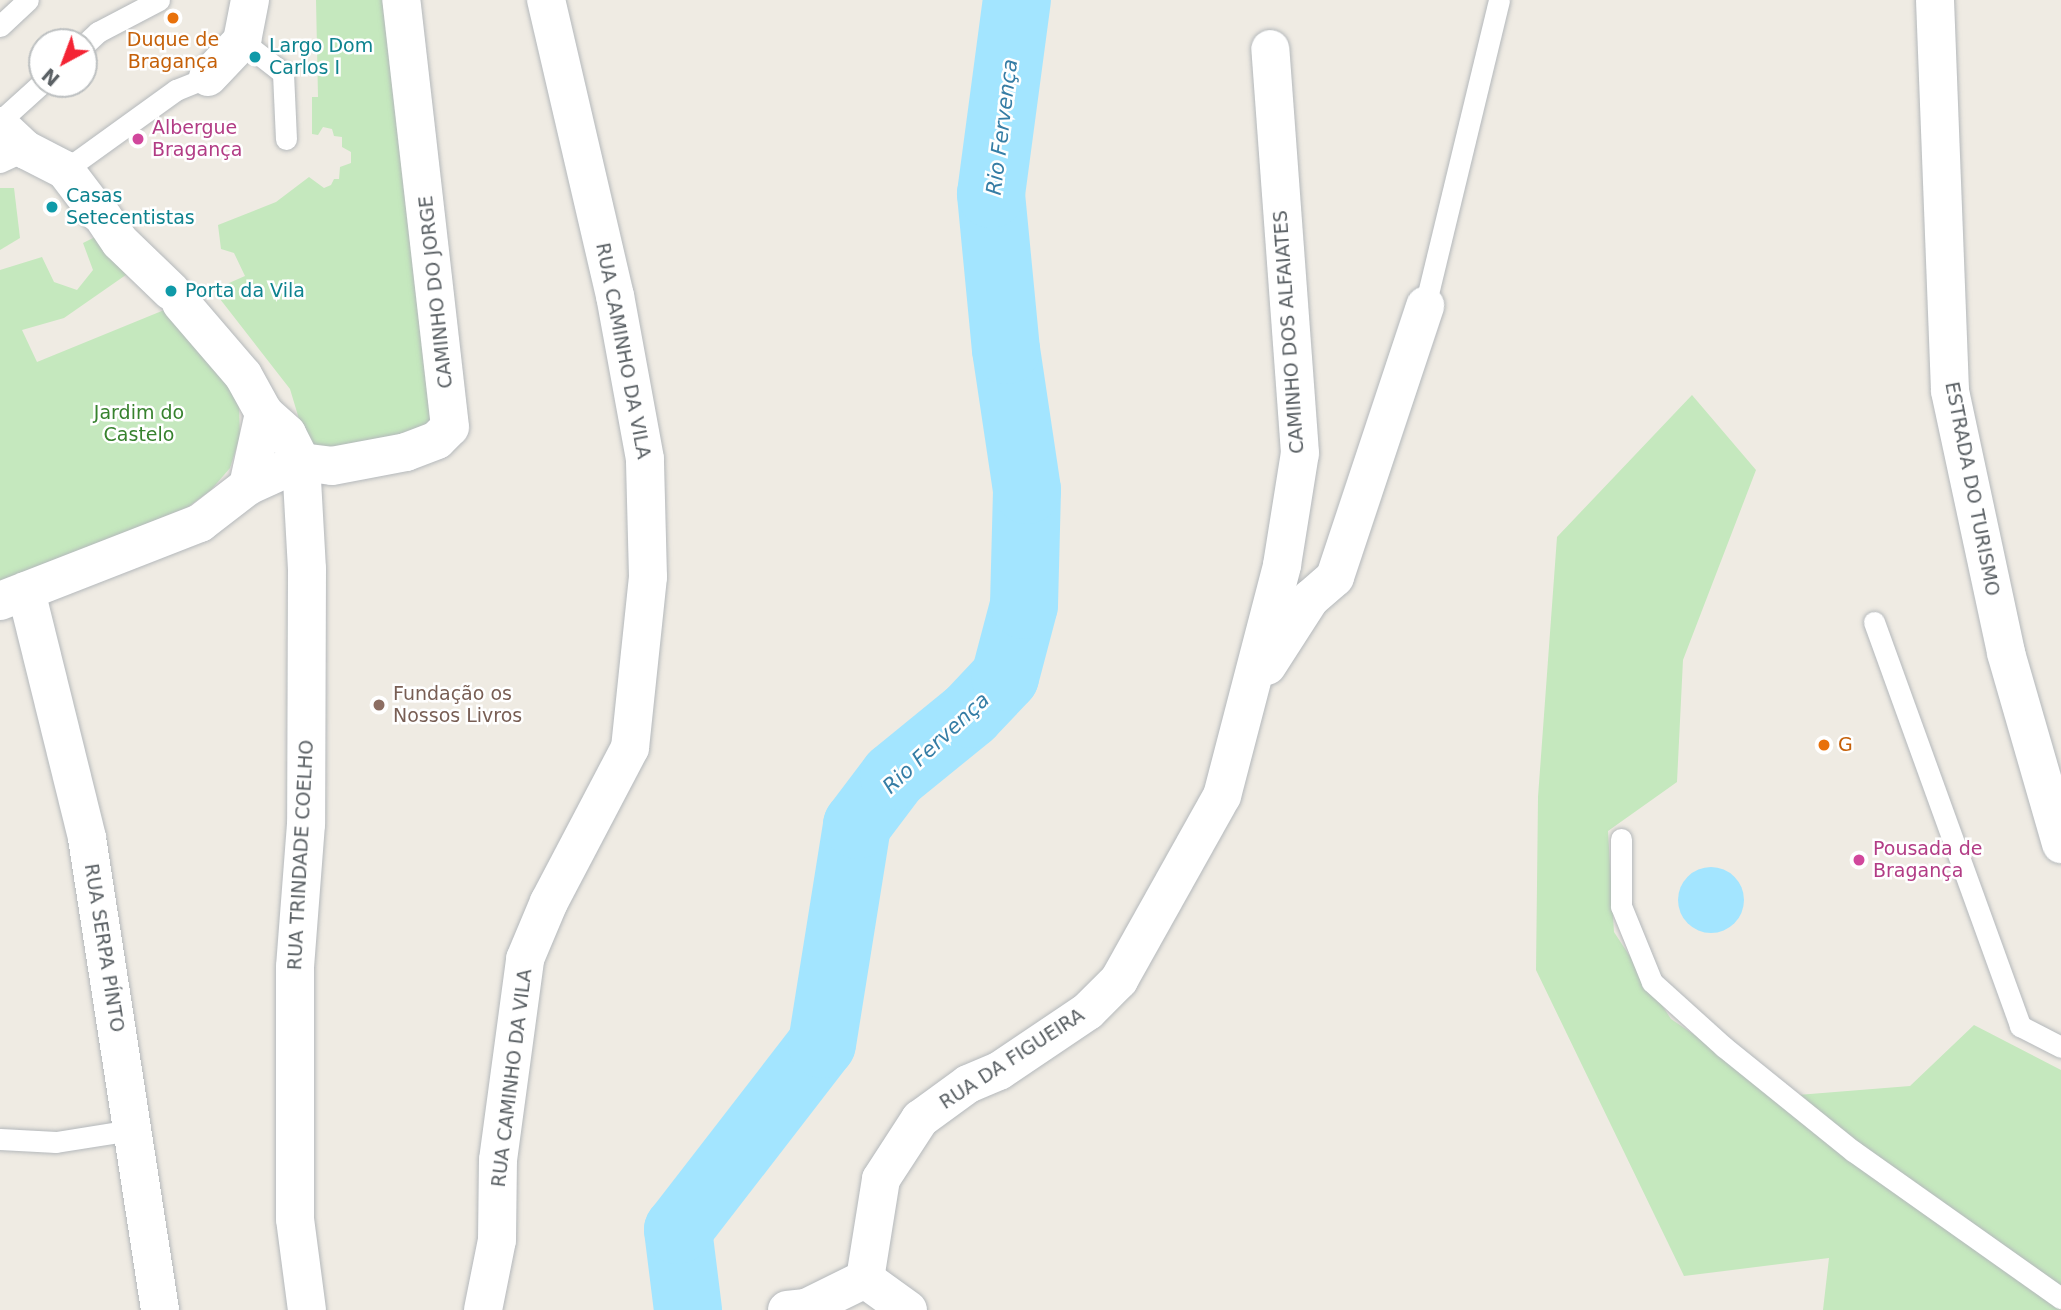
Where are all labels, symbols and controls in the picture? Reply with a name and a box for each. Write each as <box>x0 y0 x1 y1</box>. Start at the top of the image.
marker: Duque de Bragança <box>165 10 181 26</box>
north arrow <box>28 28 98 98</box>
place label: Duque de Bragança <box>127 29 219 73</box>
place label: Largo Dom Carlos I <box>269 35 373 79</box>
marker: Largo Dom Carlos I <box>247 49 263 65</box>
water label: Rio Fervença <box>981 58 1023 196</box>
text: N <box>37 64 64 91</box>
place label: Albergue Bragança <box>152 117 242 161</box>
marker: Albergue Bragança <box>130 131 146 147</box>
place label: Casas Setecentistas <box>66 185 195 229</box>
street label: CAMINHO DO JORGE <box>415 194 457 390</box>
marker: Casas Setecentistas <box>44 199 60 215</box>
street label: CAMINHO DOS ALFAIATES <box>1269 210 1309 454</box>
street label: RUA CAMINHO DA VILA <box>591 241 655 461</box>
place label: Porta da Vila <box>185 280 305 302</box>
marker: Porta da Vila <box>163 283 179 299</box>
street label: ESTRADA DO TURISMO <box>1940 380 2004 598</box>
park label: Jardim do Castelo <box>94 402 184 446</box>
place label: Fundação os Nossos Livros <box>393 683 522 727</box>
water label: Rio Fervença <box>877 687 995 799</box>
marker: Fundação os Nossos Livros <box>371 697 387 713</box>
place label: G <box>1838 734 1853 756</box>
marker: G <box>1816 737 1832 753</box>
street label: RUA TRINDADE COELHO <box>284 739 318 971</box>
place label: Pousada de Bragança <box>1873 838 1982 882</box>
marker: Pousada de Bragança <box>1851 852 1867 868</box>
street label: RUA SERPA PÍNTO <box>79 862 129 1034</box>
street label: RUA CAMINHO DA VILA <box>487 968 537 1188</box>
street label: RUA DA FIGUEIRA <box>935 1004 1089 1114</box>

